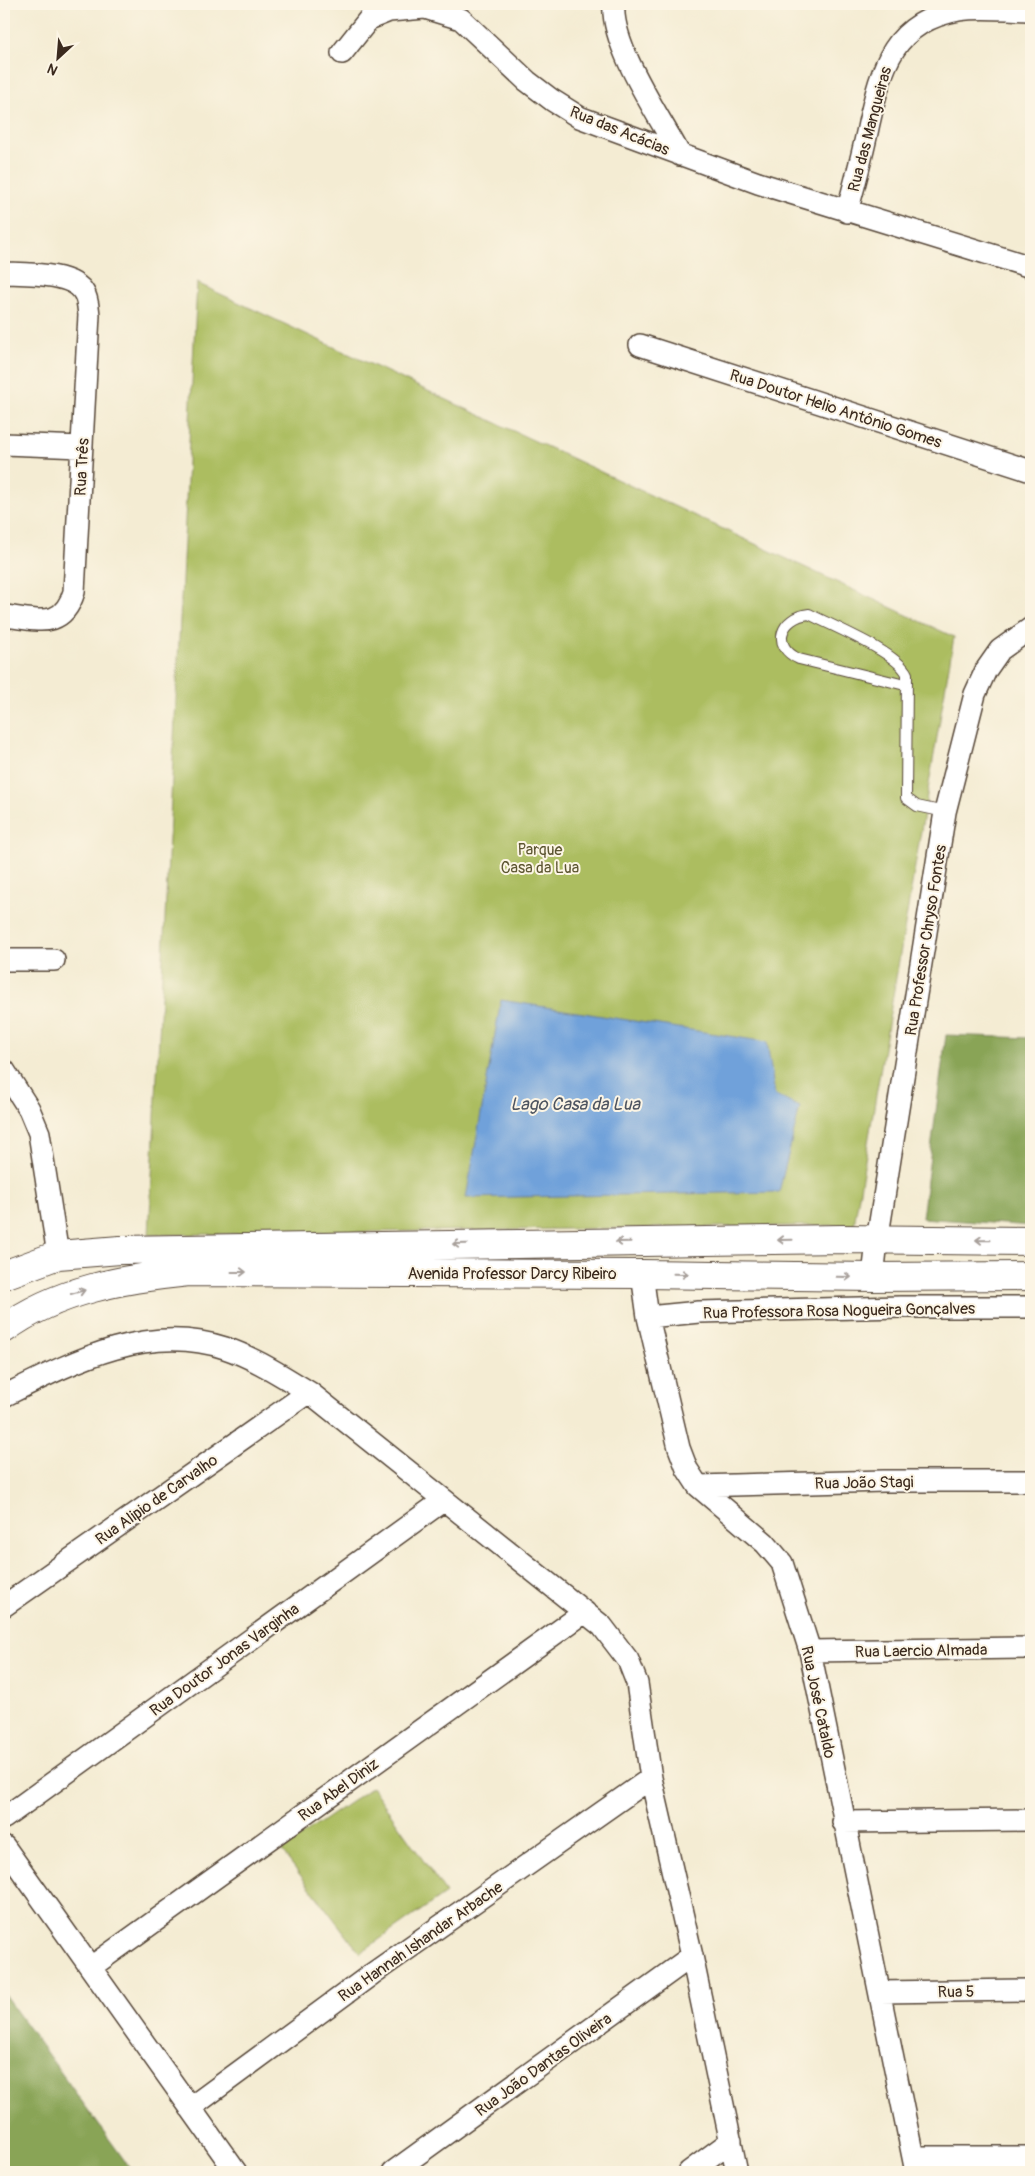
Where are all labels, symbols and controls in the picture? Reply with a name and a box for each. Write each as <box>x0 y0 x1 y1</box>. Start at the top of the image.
north arrow <box>32 32 82 82</box>
text: N <box>45 60 61 79</box>
street label: Rua das Mangueiras <box>844 64 896 194</box>
street label: Rua das Acácias <box>567 102 672 160</box>
street label: Rua Doutor Helio Antônio Gomes <box>727 365 944 453</box>
street label: Rua Três <box>70 438 94 497</box>
park label: Parque Casa da Lua <box>501 840 579 878</box>
street label: Rua Professor Chryso Fontes <box>901 843 951 1037</box>
water label: Lago Casa da Lua <box>510 1093 641 1116</box>
one-way arrow <box>777 1235 794 1245</box>
one-way arrow <box>975 1235 991 1245</box>
one-way arrow <box>615 1237 631 1247</box>
one-way arrow <box>452 1239 468 1248</box>
street label: Avenida Professor Darcy Ribeiro <box>407 1264 617 1284</box>
one-way arrow <box>230 1267 246 1277</box>
one-way arrow <box>672 1269 689 1279</box>
one-way arrow <box>835 1272 851 1282</box>
one-way arrow <box>70 1287 86 1297</box>
street label: Rua Professora Rosa Nogueira Gonçalves <box>703 1299 975 1323</box>
street label: Rua Alipio de Carvalho <box>92 1450 222 1550</box>
street label: Rua João Stagi <box>814 1472 914 1494</box>
street label: Rua Doutor Jonas Varginha <box>146 1599 303 1721</box>
street label: Rua Laercio Almada <box>855 1640 987 1662</box>
street label: Rua José Cataldo <box>796 1644 840 1761</box>
street label: Rua Abel Diniz <box>294 1754 383 1826</box>
street label: Rua Hannah Ishandar Arbache <box>334 1877 507 2006</box>
street label: Rua 5 <box>937 1982 975 2002</box>
street label: Rua João Dantas Oliveira <box>472 2009 616 2121</box>

